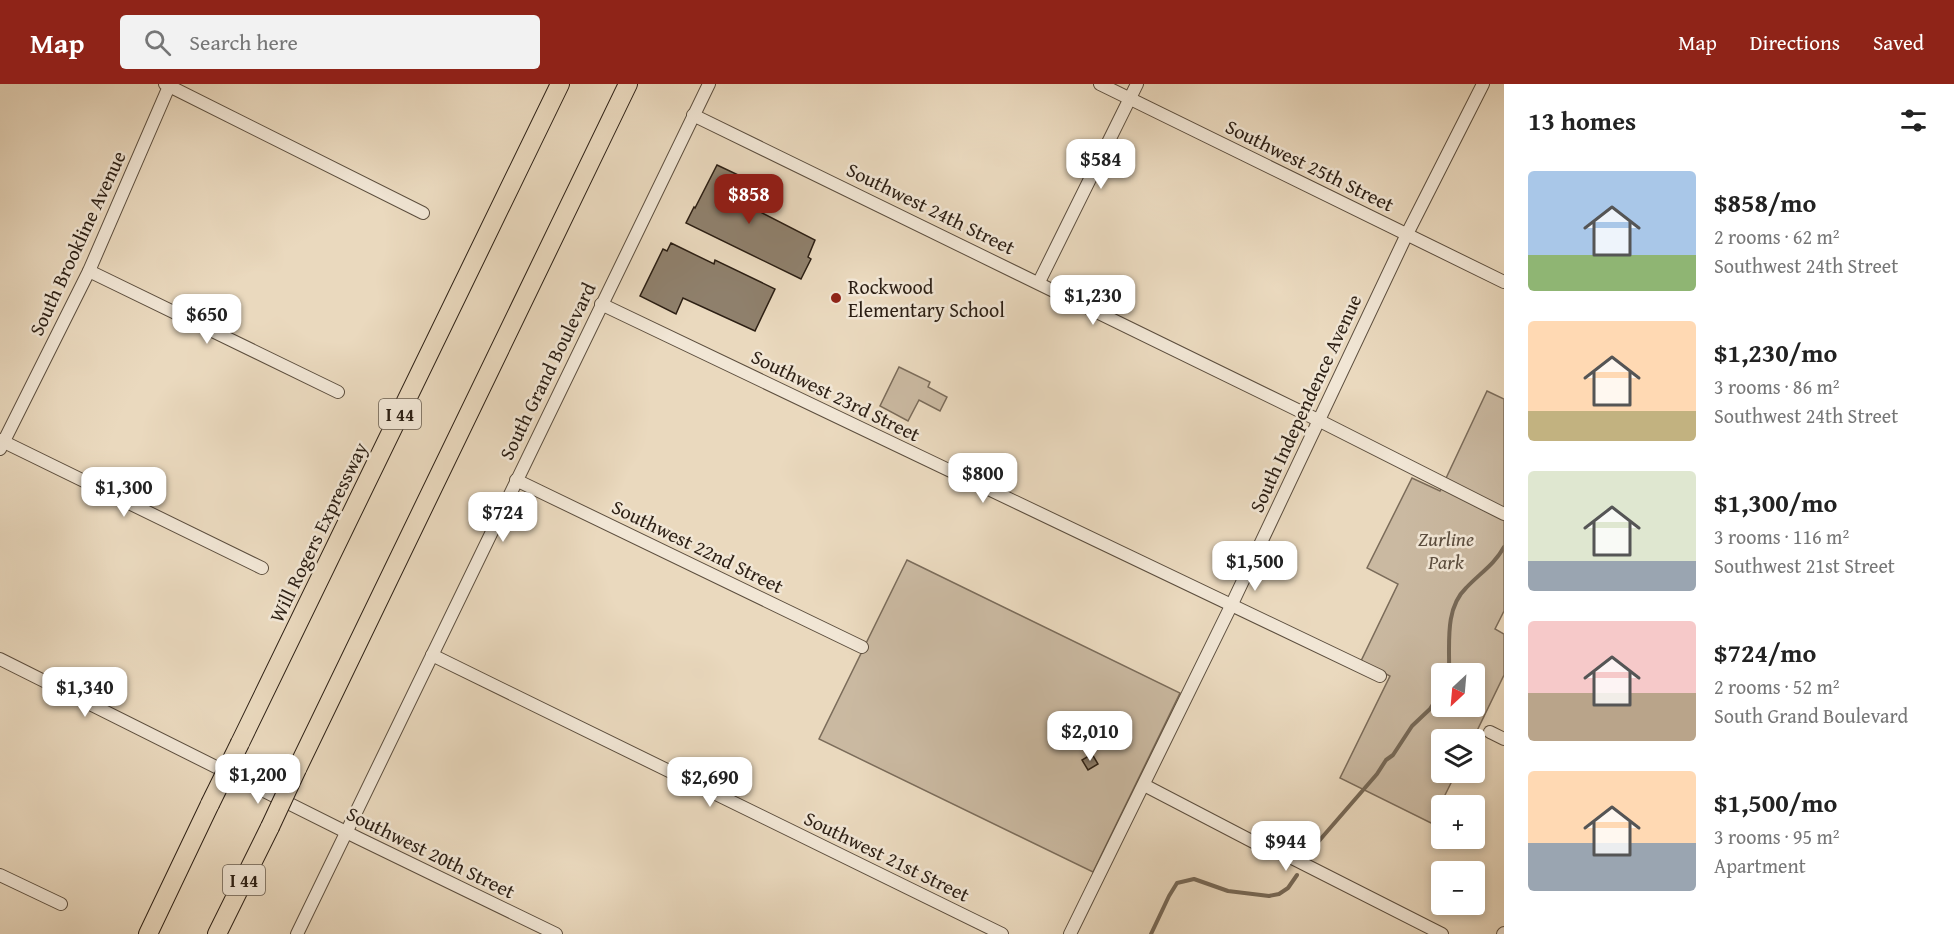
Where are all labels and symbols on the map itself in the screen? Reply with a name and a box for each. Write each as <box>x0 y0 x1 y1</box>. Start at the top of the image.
street label: Southwest 25th Street <box>1221 112 1399 218</box>
pin: $584 <box>1065 139 1137 190</box>
street label: South Brookline Avenue <box>21 146 133 340</box>
street label: Southwest 24th Street <box>842 155 1020 261</box>
pin: $858 <box>713 174 785 225</box>
place label: Rockwood Elementary School <box>848 272 1005 324</box>
pin: $1,230 <box>1044 275 1142 326</box>
street label: South Grand Boulevard <box>491 277 603 465</box>
street label: South Independence Avenue <box>1242 289 1368 517</box>
marker: Rockwood Elementary School <box>829 291 843 305</box>
pin: $650 <box>171 294 243 345</box>
street label: Southwest 23rd Street <box>747 341 925 449</box>
road number: I 44 <box>379 399 421 429</box>
street label: Will Rogers Expressway <box>262 437 374 627</box>
pin: $800 <box>947 453 1019 504</box>
pin: $1,300 <box>75 467 173 518</box>
pin: $724 <box>467 492 539 543</box>
street label: Southwest 22nd Street <box>607 492 789 600</box>
park label: Zurline Park <box>1418 524 1474 576</box>
pin: $1,500 <box>1206 541 1304 592</box>
north arrow <box>1431 663 1485 717</box>
pin: $1,340 <box>36 667 134 718</box>
pin: $2,010 <box>1041 711 1139 762</box>
pin: $1,200 <box>209 754 307 805</box>
pin: $2,690 <box>661 757 759 808</box>
street label: Southwest 20th Street <box>342 799 520 905</box>
street label: Southwest 21st Street <box>799 803 975 909</box>
pin: $944 <box>1250 821 1322 872</box>
road number: I 44 <box>223 865 265 895</box>

